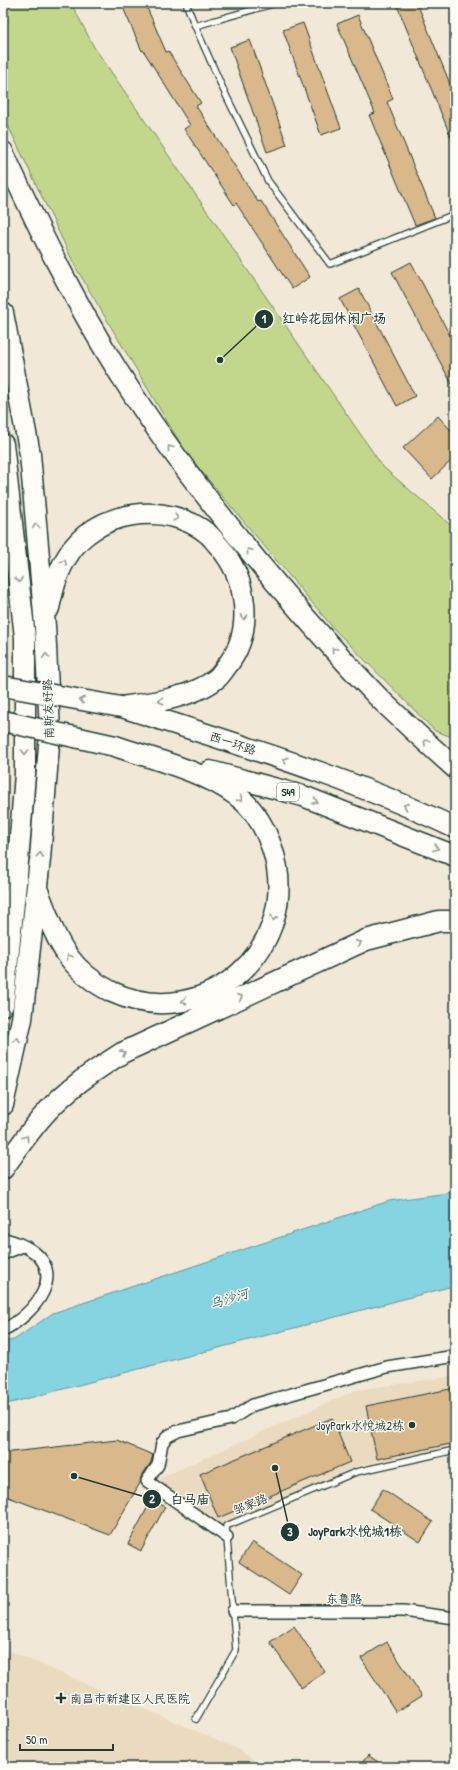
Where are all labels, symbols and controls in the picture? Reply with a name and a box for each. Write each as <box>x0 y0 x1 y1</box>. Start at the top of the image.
callout: 红岭花园休闲广场 <box>254 306 394 331</box>
text: 红岭花园休闲广场 <box>282 309 386 327</box>
text: 1 <box>262 310 267 327</box>
one-way arrow <box>168 446 175 453</box>
one-way arrow <box>172 513 179 522</box>
one-way arrow <box>32 523 41 529</box>
one-way arrow <box>247 549 254 556</box>
one-way arrow <box>59 559 67 566</box>
one-way arrow <box>14 577 23 583</box>
one-way arrow <box>240 614 249 620</box>
one-way arrow <box>331 647 339 655</box>
one-way arrow <box>42 653 51 659</box>
street label: 南斯友好路 <box>38 679 58 739</box>
one-way arrow <box>157 696 164 704</box>
one-way arrow <box>79 697 86 705</box>
street label: 西一环路 <box>208 727 258 759</box>
one-way arrow <box>423 739 431 746</box>
one-way arrow <box>21 749 29 755</box>
one-way arrow <box>282 756 289 765</box>
road number: S49 <box>277 783 299 801</box>
one-way arrow <box>236 794 243 801</box>
one-way arrow <box>311 796 318 804</box>
one-way arrow <box>403 803 410 811</box>
one-way arrow <box>432 844 439 852</box>
one-way arrow <box>35 852 44 858</box>
one-way arrow <box>270 914 279 921</box>
one-way arrow <box>354 940 362 948</box>
one-way arrow <box>67 954 74 961</box>
one-way arrow <box>236 994 244 1002</box>
one-way arrow <box>181 996 187 1005</box>
one-way arrow <box>13 1037 21 1043</box>
one-way arrow <box>119 1050 126 1057</box>
one-way arrow <box>21 1135 28 1142</box>
water label: 乌沙河 <box>208 1283 252 1312</box>
place label: JoyPark水悦城2栋 <box>316 1417 404 1434</box>
marker: JoyPark水悦城2栋 <box>407 1420 417 1430</box>
callout: 白马庙 <box>142 1487 217 1512</box>
street label: 邹家路 <box>230 1489 270 1519</box>
text: 2 <box>149 1490 155 1507</box>
text: 白马庙 <box>170 1490 210 1508</box>
callout: JoyPark水悦城1栋 <box>280 1519 410 1544</box>
text: JoyPark水悦城1栋 <box>308 1522 402 1541</box>
text: 3 <box>287 1523 293 1540</box>
street label: 东鲁路 <box>326 1590 362 1607</box>
place label: 南昌市新建区人民医院 <box>70 1690 190 1707</box>
marker: 南昌市新建区人民医院 <box>55 1692 67 1704</box>
scale bar <box>20 1726 113 1752</box>
text: 50 m <box>26 1731 47 1748</box>

